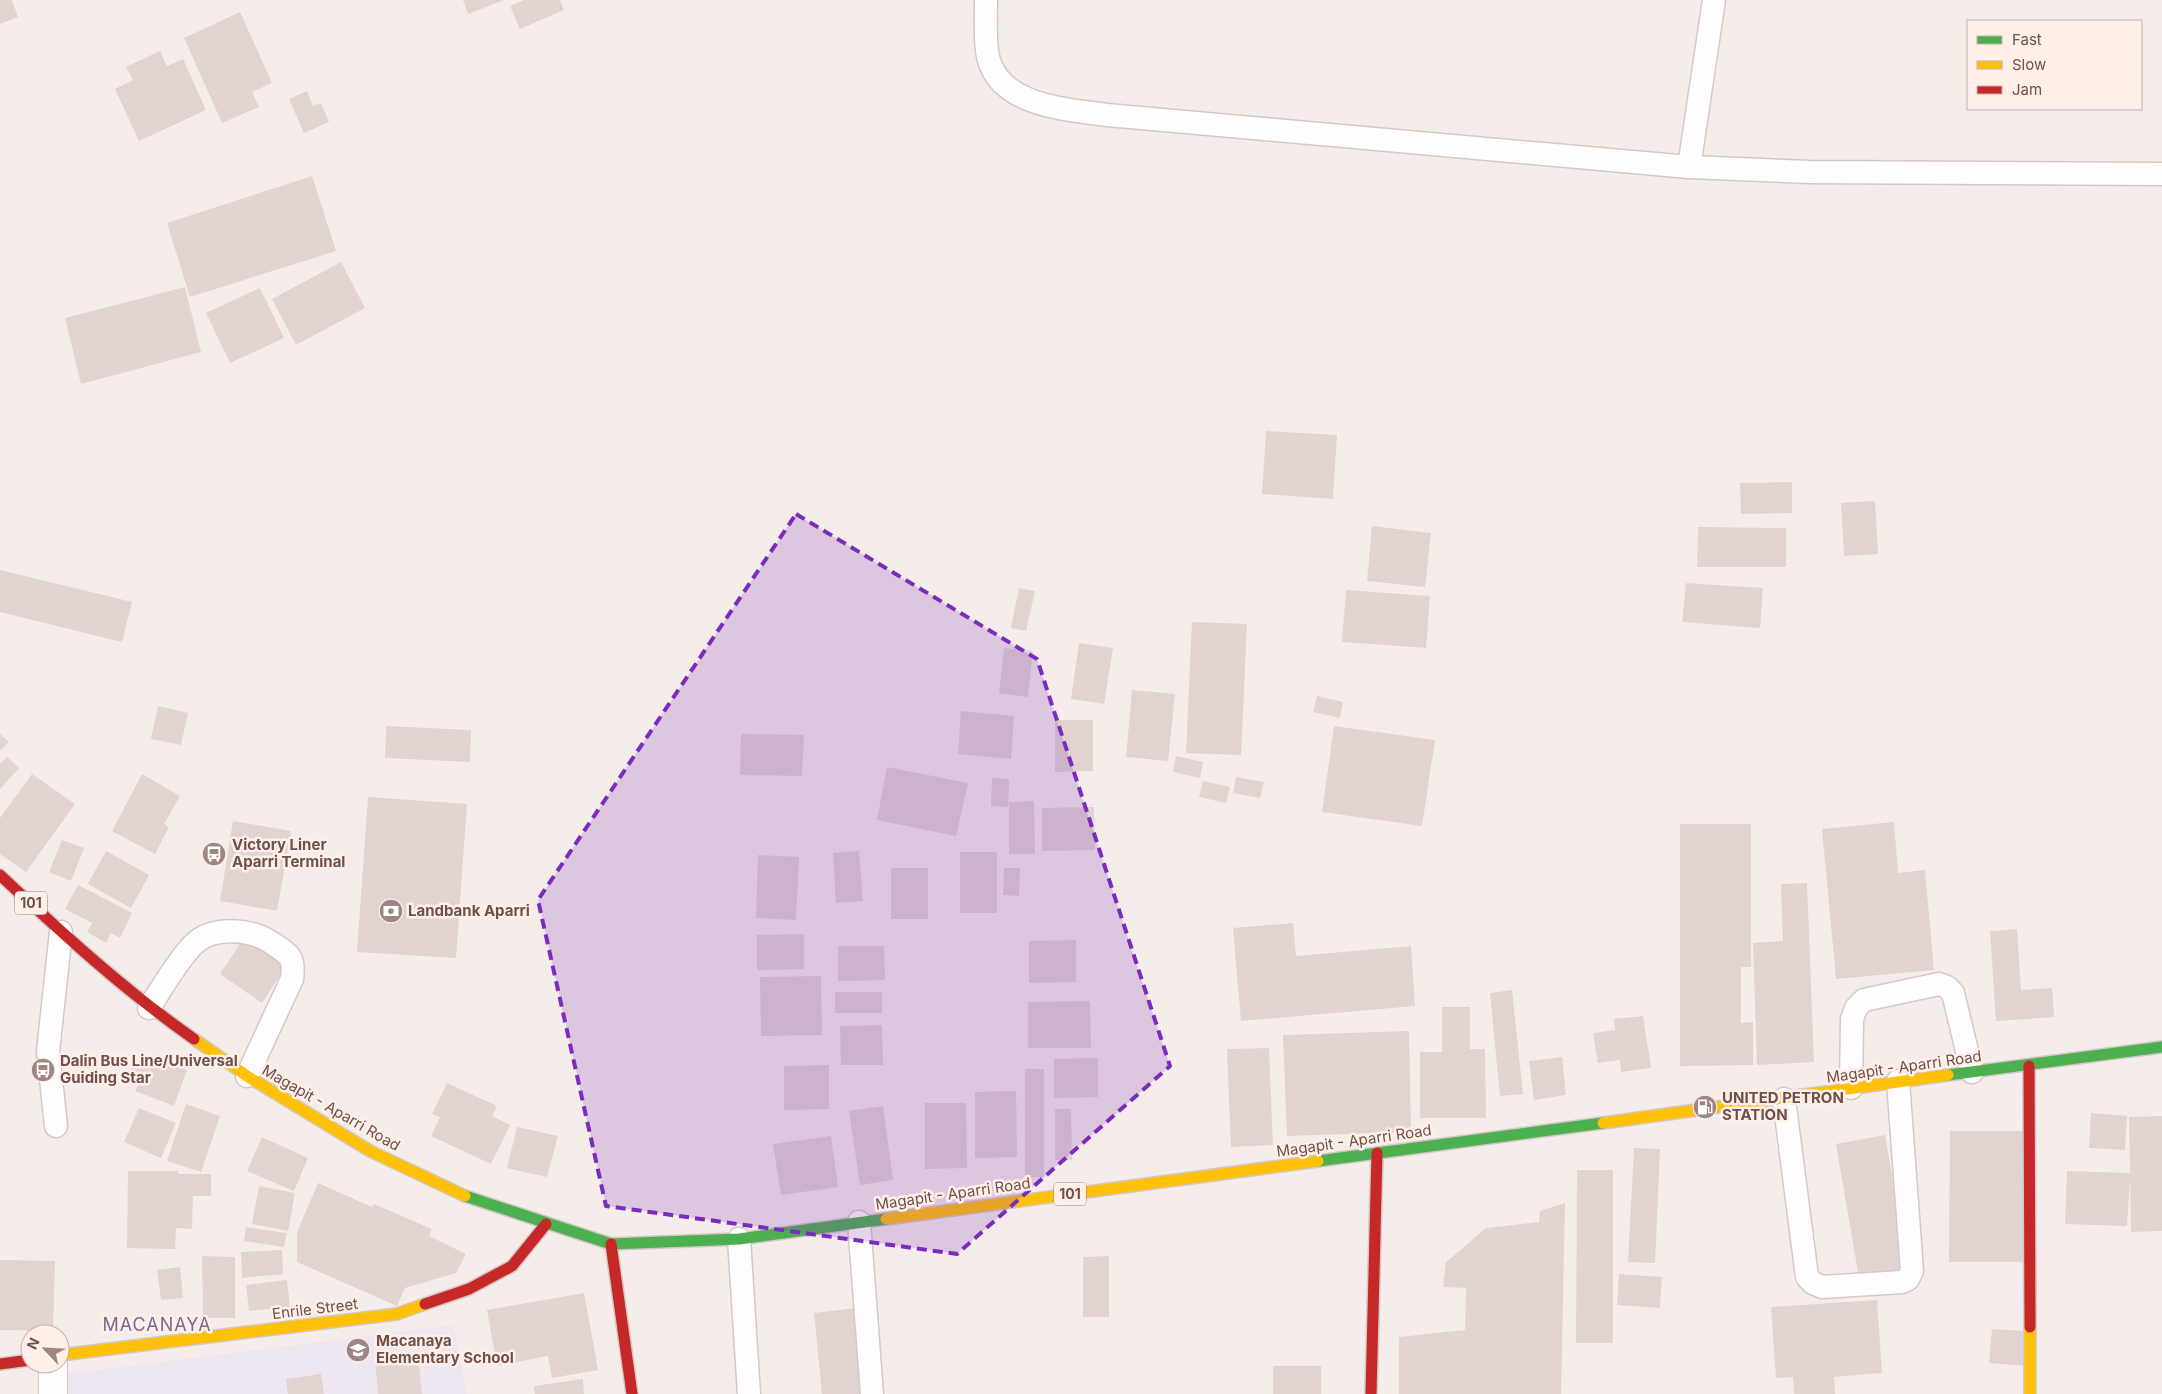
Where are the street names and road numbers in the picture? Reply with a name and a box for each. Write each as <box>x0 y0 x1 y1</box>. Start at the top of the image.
road number: 101 <box>15 891 47 914</box>
street label: Magapit - Aparri Road <box>1825 1046 1983 1087</box>
street label: Magapit - Aparri Road <box>259 1060 404 1155</box>
street label: Magapit - Aparri Road <box>1275 1120 1433 1161</box>
street label: Magapit - Aparri Road <box>874 1173 1032 1214</box>
road number: 101 <box>1054 1182 1086 1206</box>
street label: Enrile Street <box>271 1294 359 1323</box>

